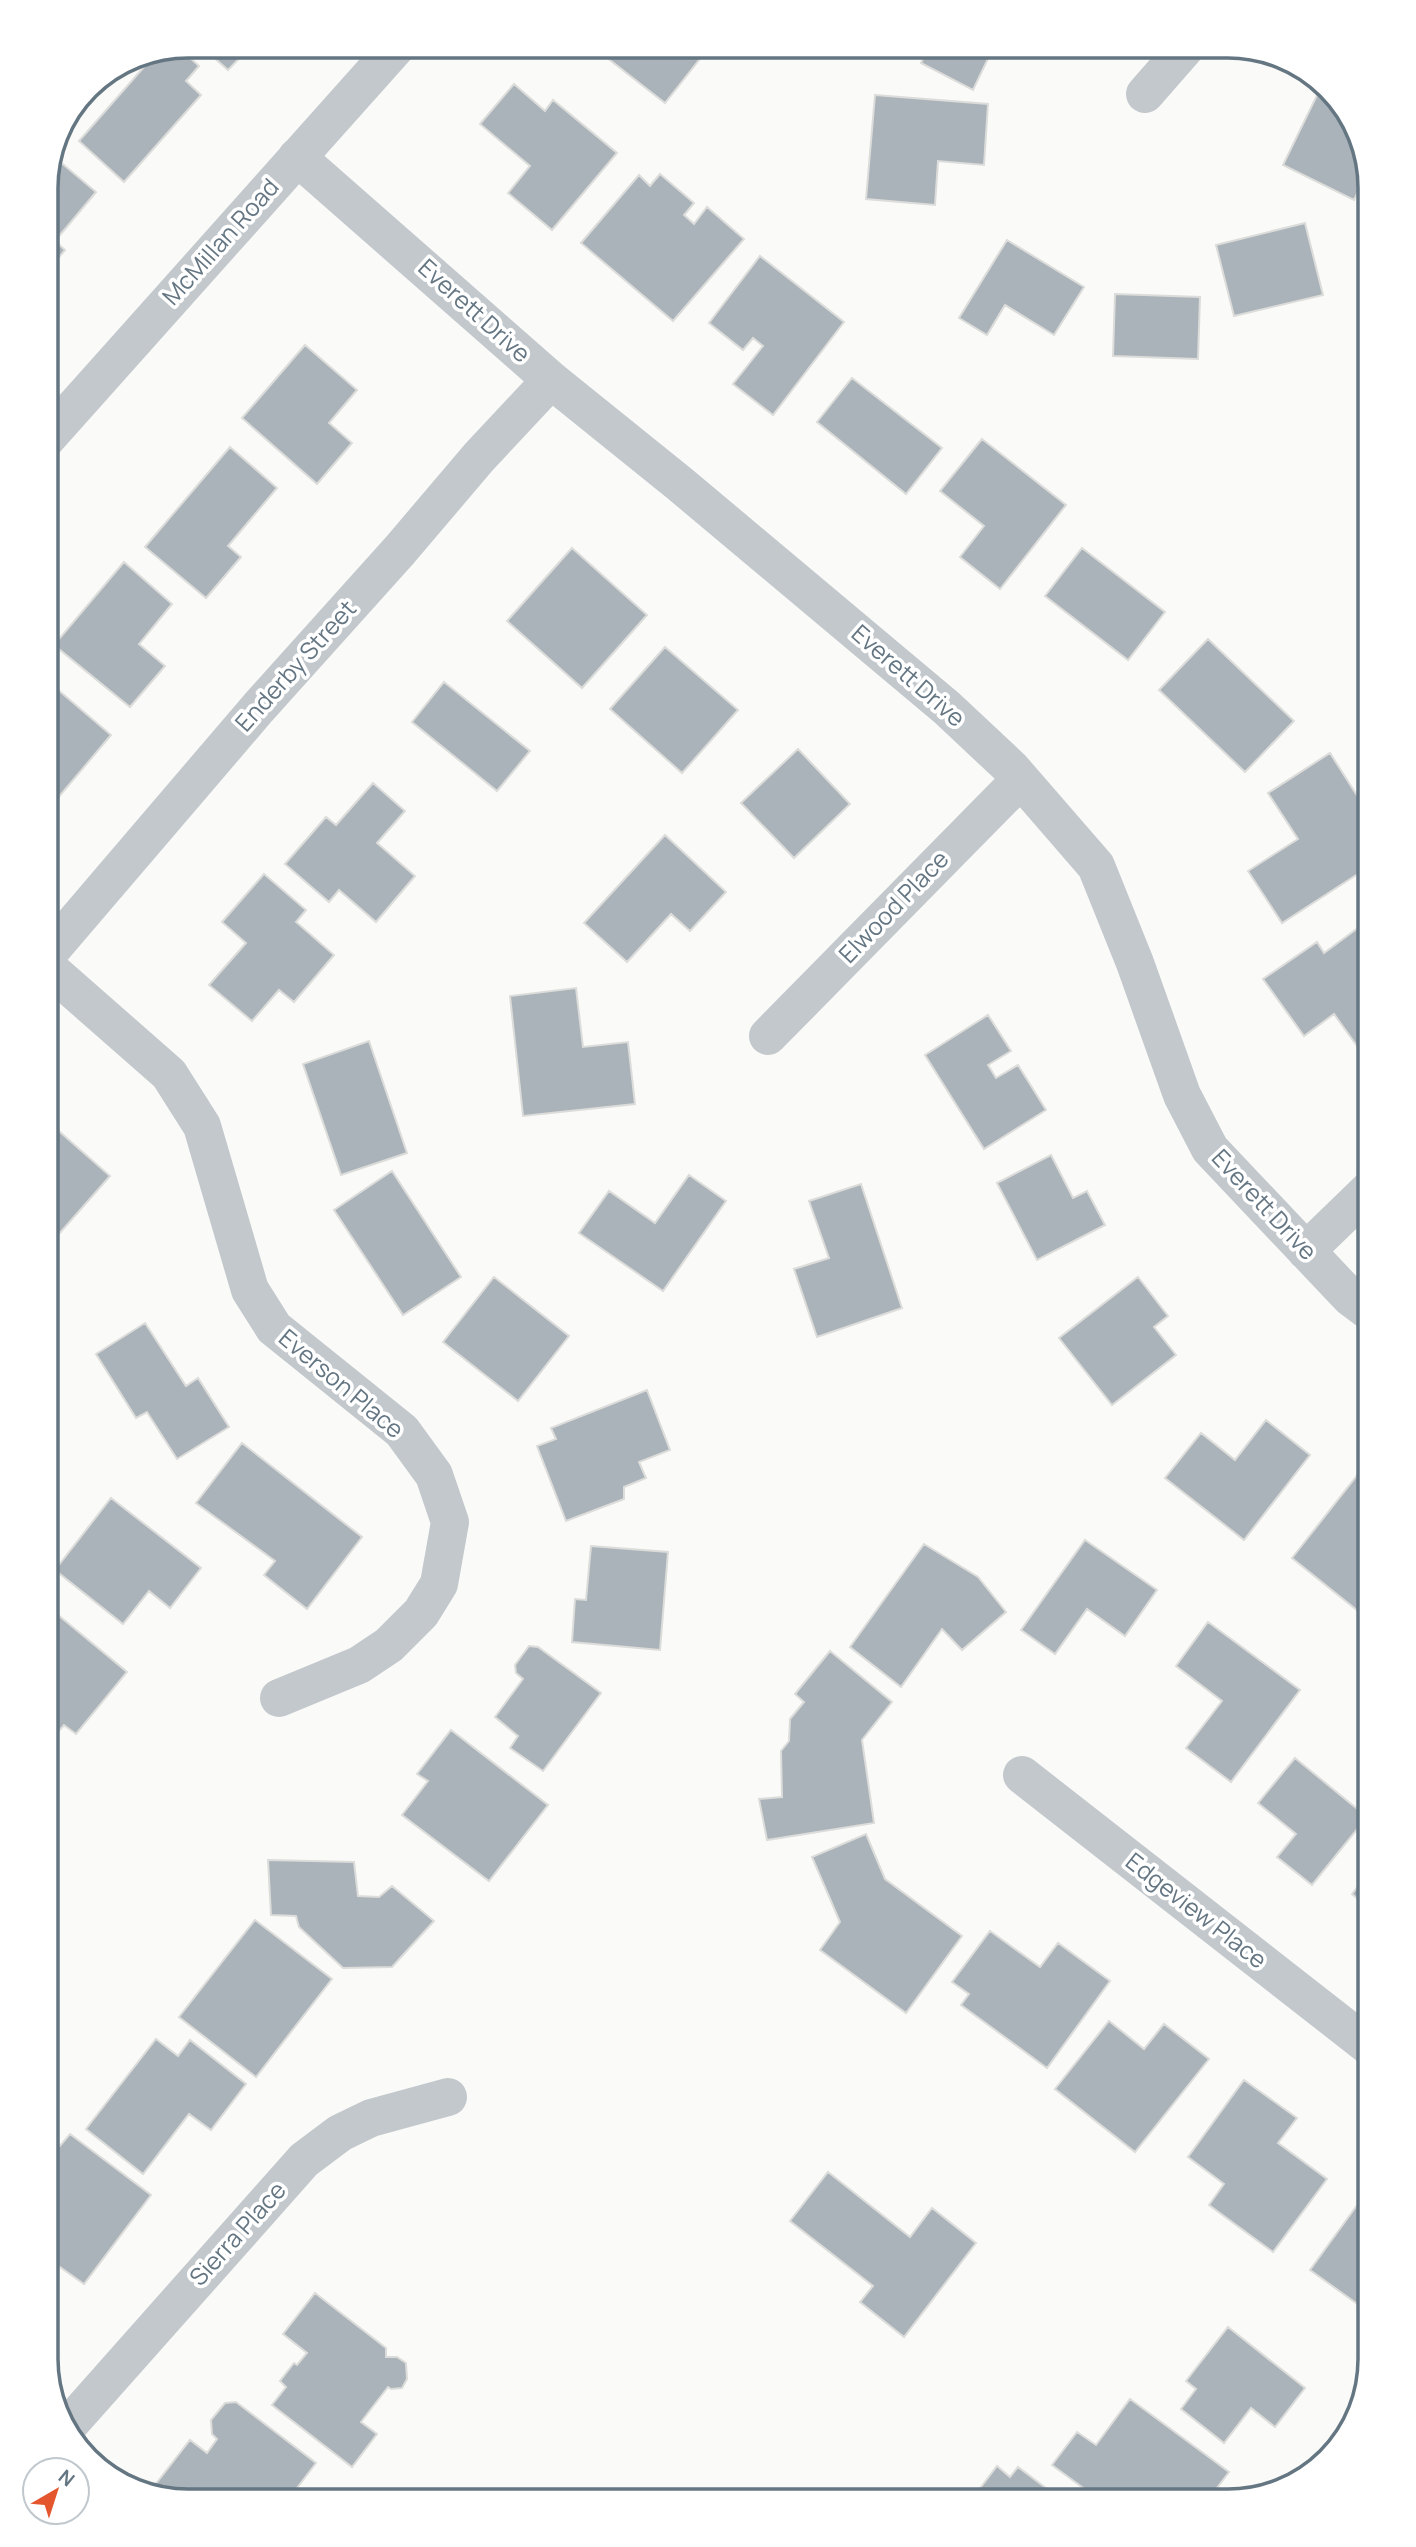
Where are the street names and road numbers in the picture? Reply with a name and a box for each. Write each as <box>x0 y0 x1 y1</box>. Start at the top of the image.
street label: McMillan Road <box>154 171 286 311</box>
street label: Everett Drive <box>412 251 538 369</box>
street label: Enderby Street <box>227 592 363 738</box>
street label: Everett Drive <box>845 616 973 733</box>
street label: Elwood Place <box>831 842 955 970</box>
street label: Everett Drive <box>1205 1141 1325 1267</box>
street label: Everson Place <box>272 1321 411 1445</box>
street label: Edgeview Place <box>1120 1844 1274 1975</box>
street label: Sierra Place <box>181 2174 293 2292</box>

